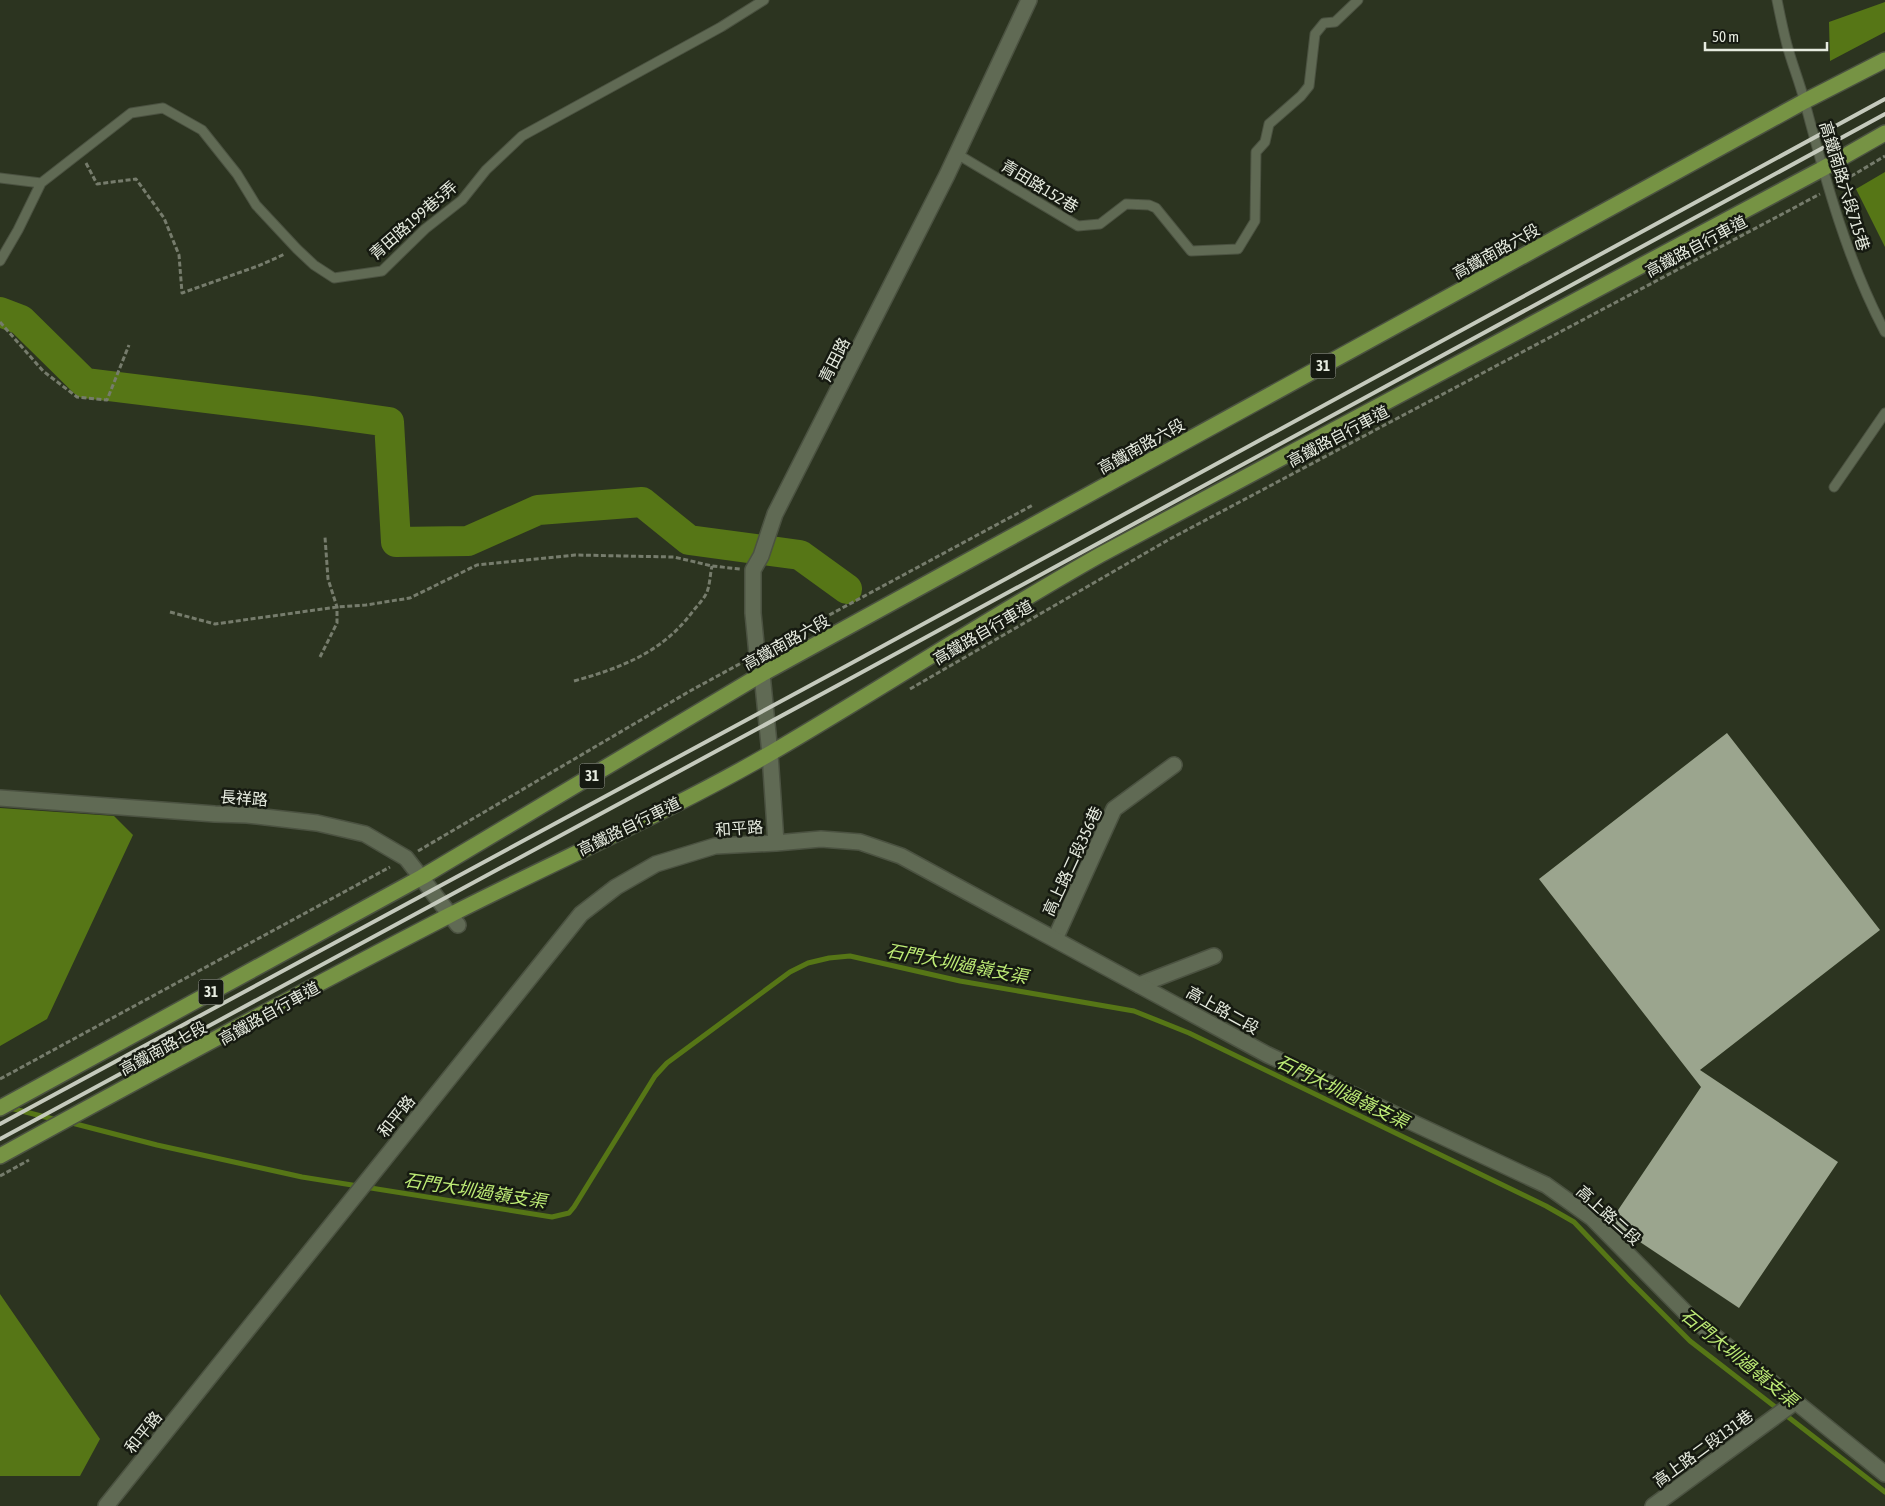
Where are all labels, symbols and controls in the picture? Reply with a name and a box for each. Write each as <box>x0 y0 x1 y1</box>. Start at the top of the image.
scale bar <box>1705 20 1828 52</box>
text: 50 m <box>1712 28 1739 45</box>
street label: 高鐵南路六段715巷 <box>1817 119 1873 253</box>
street label: 青田路152巷 <box>998 156 1082 216</box>
street label: 青田路199巷5弄 <box>366 177 460 263</box>
street label: 高鐵路自行車道 <box>1642 212 1750 280</box>
street label: 高鐵南路六段 <box>1450 220 1542 282</box>
street label: 青田路 <box>815 335 853 385</box>
road number: 31 <box>1310 354 1336 378</box>
street label: 高鐵路自行車道 <box>1284 402 1392 470</box>
street label: 高鐵南路六段 <box>1095 415 1187 477</box>
street label: 高鐵路自行車道 <box>930 596 1036 668</box>
street label: 高鐵南路六段 <box>740 611 832 673</box>
road number: 31 <box>580 764 604 788</box>
street label: 長祥路 <box>219 787 269 809</box>
street label: 高鐵路自行車道 <box>575 793 683 859</box>
street label: 高上路二段356巷 <box>1039 803 1105 919</box>
street label: 和平路 <box>714 817 764 839</box>
water label: 石門大圳過嶺支渠 <box>884 939 1033 988</box>
street label: 高鐵路自行車道 <box>216 978 322 1048</box>
road number: 31 <box>198 980 224 1004</box>
street label: 高上路二段 <box>1184 983 1262 1037</box>
street label: 高鐵南路七段 <box>116 1018 210 1078</box>
water label: 石門大圳過嶺支渠 <box>1273 1051 1414 1134</box>
street label: 和平路 <box>374 1092 418 1140</box>
water label: 石門大圳過嶺支渠 <box>402 1169 551 1213</box>
street label: 高上路二段 <box>1573 1182 1645 1248</box>
water label: 石門大圳過嶺支渠 <box>1677 1304 1804 1413</box>
street label: 高上路二段131巷 <box>1650 1406 1756 1490</box>
street label: 和平路 <box>121 1408 165 1456</box>

